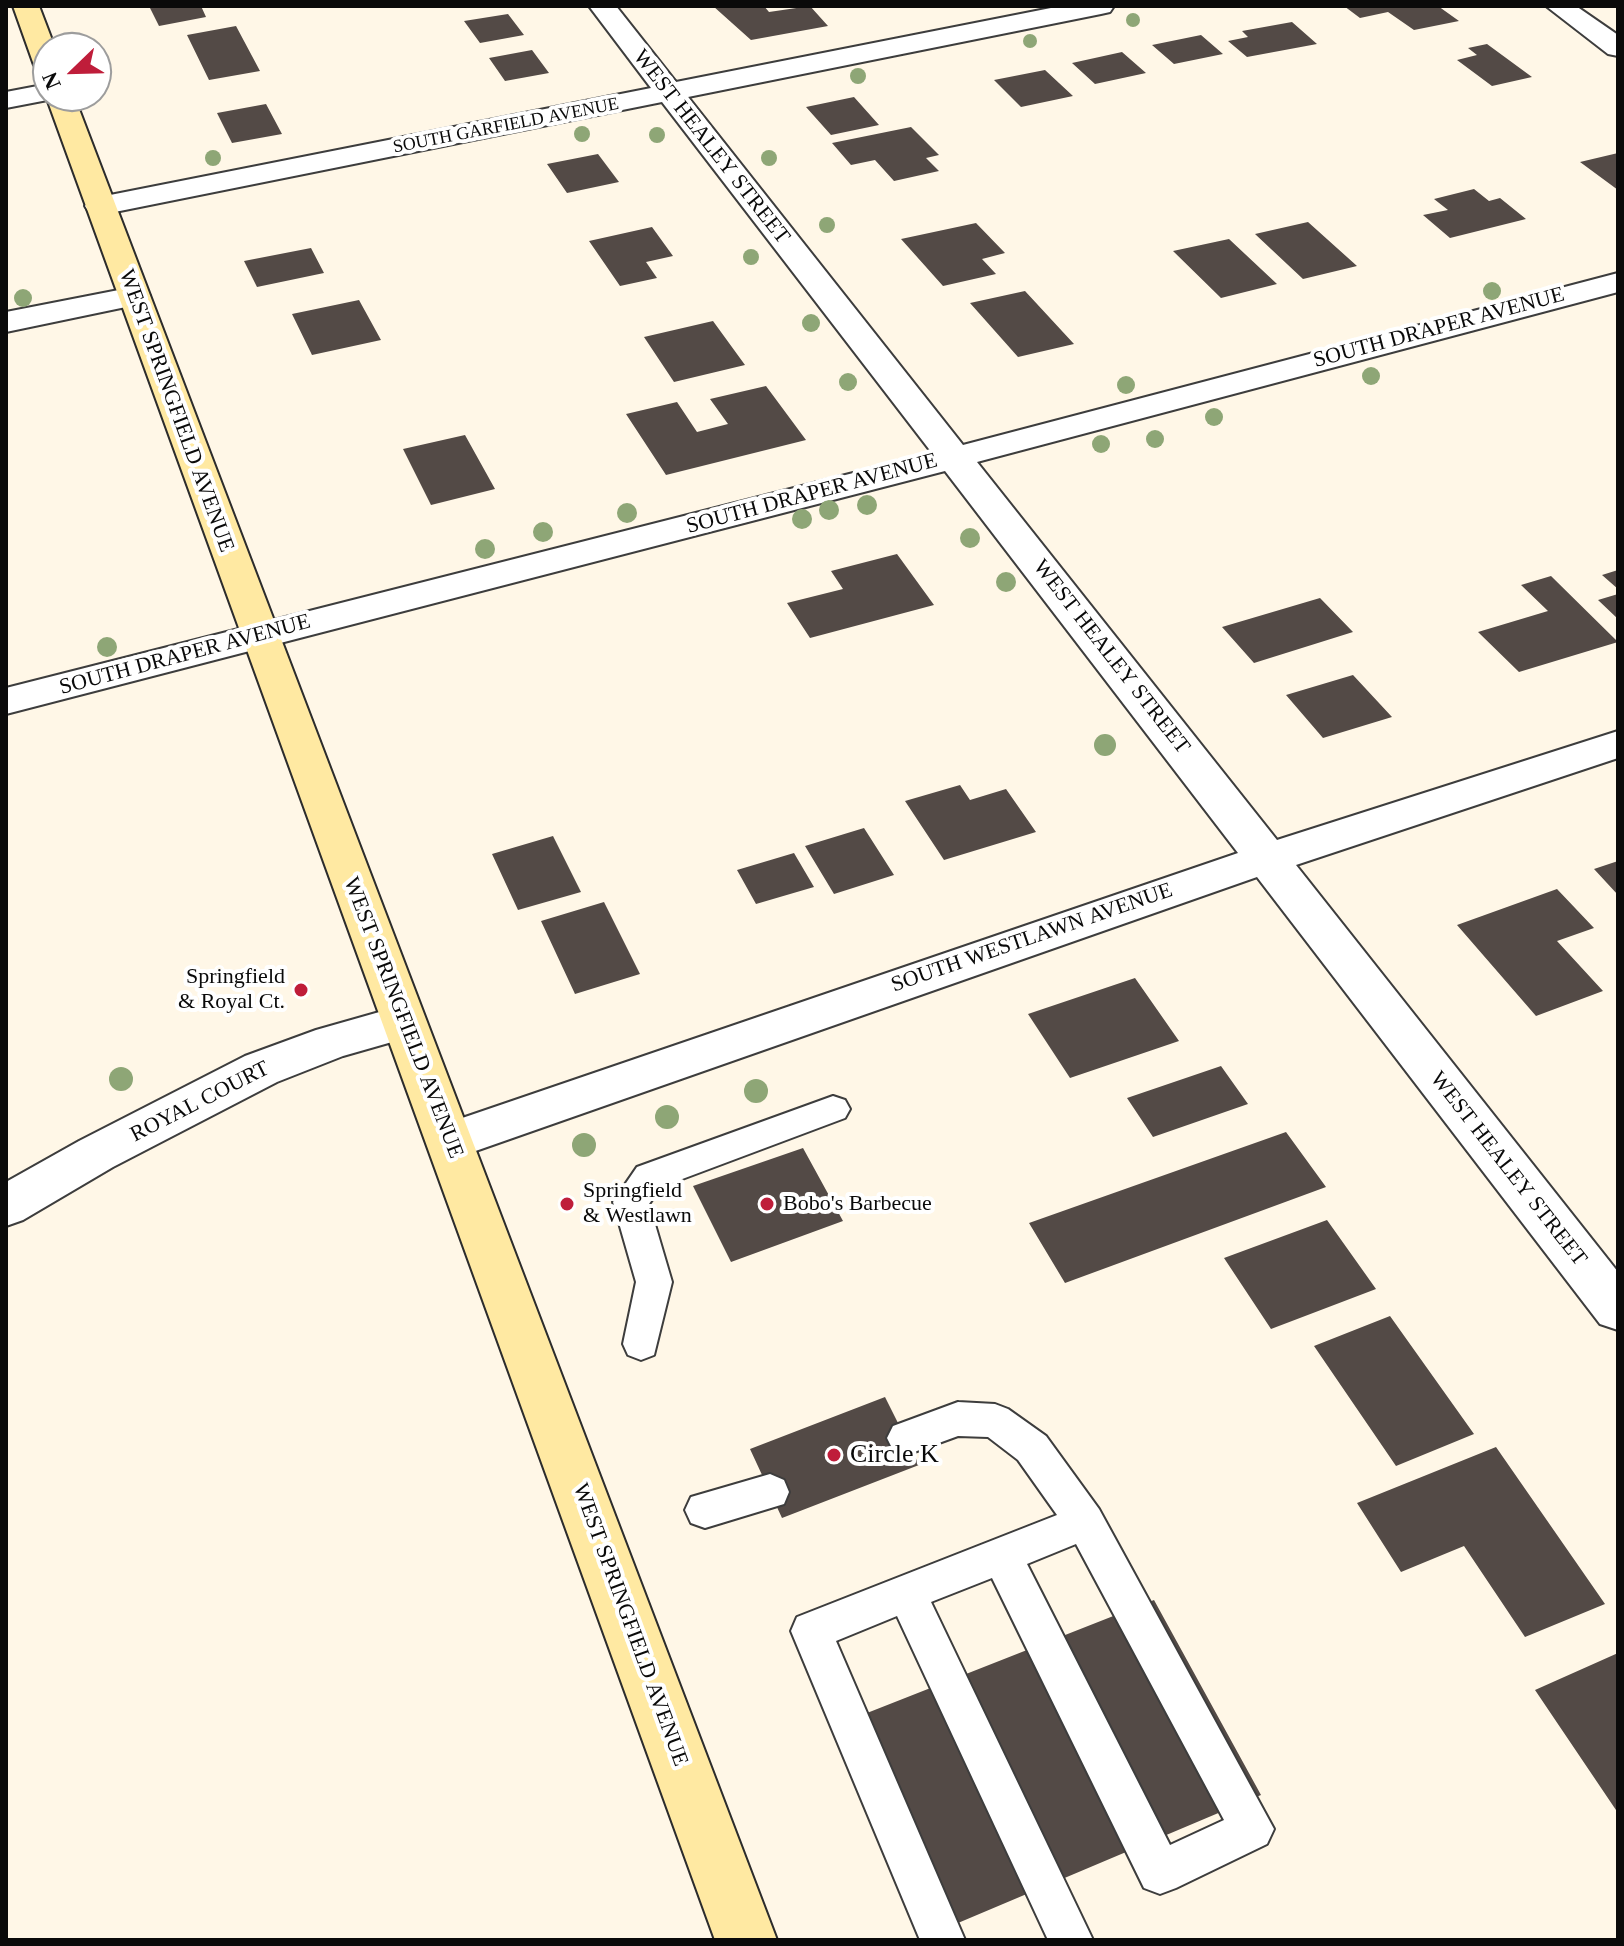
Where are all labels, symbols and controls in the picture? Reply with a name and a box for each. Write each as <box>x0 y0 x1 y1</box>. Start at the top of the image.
north arrow <box>32 32 112 112</box>
street label: WEST HEALEY STREET <box>627 45 795 249</box>
text: N <box>37 69 66 93</box>
street label: SOUTH GARFIELD AVENUE <box>391 93 621 159</box>
street label: WEST SPRINGFIELD AVENUE <box>112 266 240 556</box>
street label: SOUTH DRAPER AVENUE <box>1311 282 1567 374</box>
street label: SOUTH DRAPER AVENUE <box>684 448 940 540</box>
street label: WEST HEALEY STREET <box>1027 555 1195 759</box>
street label: SOUTH DRAPER AVENUE <box>57 609 313 701</box>
street label: WEST SPRINGFIELD AVENUE <box>337 874 469 1162</box>
street label: SOUTH WESTLAWN AVENUE <box>888 877 1176 999</box>
place label: Springfield & Royal Ct. <box>178 964 285 1016</box>
marker: Springfield & Royal Ct. <box>292 981 310 999</box>
street label: ROYAL COURT <box>126 1056 274 1148</box>
street label: WEST HEALEY STREET <box>1424 1067 1592 1271</box>
place label: Springfield & Westlawn <box>583 1178 692 1230</box>
place label: Bobo's Barbecue <box>783 1191 932 1217</box>
marker: Springfield & Westlawn <box>558 1195 576 1213</box>
marker: Bobo's Barbecue <box>758 1195 776 1213</box>
place label: Circle K <box>850 1439 939 1471</box>
marker: Circle K <box>825 1446 843 1464</box>
street label: WEST SPRINGFIELD AVENUE <box>566 1480 694 1770</box>

